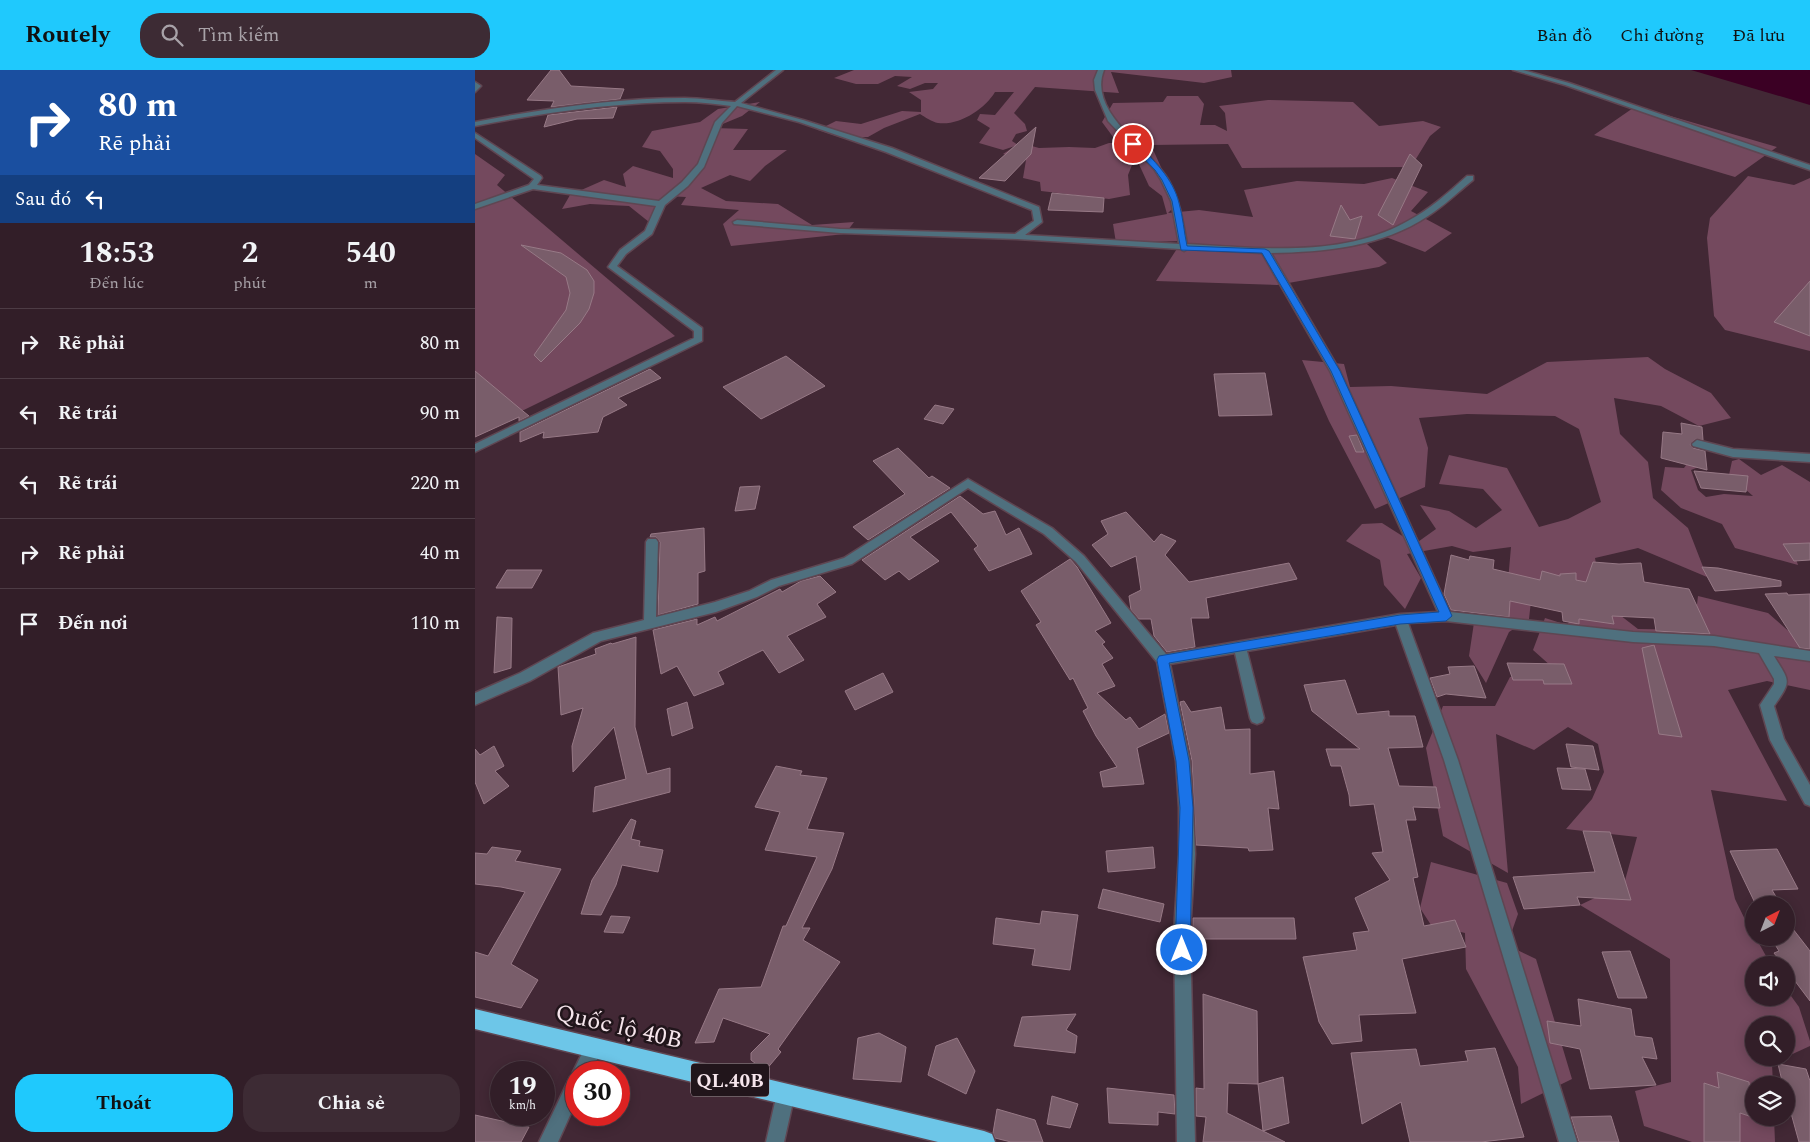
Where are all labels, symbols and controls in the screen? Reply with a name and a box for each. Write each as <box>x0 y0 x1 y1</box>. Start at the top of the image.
search box <box>140 13 490 58</box>
text: Routely <box>25 17 110 53</box>
icon: search <box>158 21 186 49</box>
text: Tìm kiếm <box>198 21 279 50</box>
text: Bản đồ <box>1537 22 1592 49</box>
text: Chỉ đường <box>1620 22 1704 49</box>
text: Đã lưu <box>1732 22 1785 49</box>
text: 80 m <box>98 79 178 132</box>
icon: right <box>15 90 80 155</box>
pin <box>1112 123 1154 165</box>
text: Rẽ phải <box>98 127 172 160</box>
icon: arrive <box>1119 130 1147 158</box>
text: Sau đó <box>15 185 71 214</box>
icon: left <box>81 185 109 213</box>
text: 18:53 <box>79 230 154 276</box>
text: 2 <box>242 230 258 276</box>
text: 540 <box>345 230 396 276</box>
text: Đến lúc <box>89 271 144 295</box>
text: phút <box>233 271 266 295</box>
text: m <box>364 271 378 295</box>
text: Rẽ phải <box>58 329 125 358</box>
text: 80 m <box>420 329 460 358</box>
icon: right <box>15 330 43 358</box>
text: Rẽ trái <box>58 399 118 428</box>
text: 90 m <box>420 399 460 428</box>
icon: left <box>15 400 43 428</box>
text: Rẽ trái <box>58 469 118 498</box>
text: 220 m <box>410 469 460 498</box>
icon: left <box>15 470 43 498</box>
text: Rẽ phải <box>58 539 125 568</box>
text: 40 m <box>420 539 460 568</box>
icon: right <box>15 540 43 568</box>
text: Đến nơi <box>58 609 128 638</box>
text: 110 m <box>410 609 460 638</box>
icon: arrive <box>15 610 43 638</box>
north arrow <box>1745 896 1795 946</box>
map controls <box>1745 896 1795 1126</box>
position arrow <box>1155 923 1207 975</box>
button: sound <box>1745 956 1795 1006</box>
street label: Quốc lộ 40B <box>552 995 686 1059</box>
button: search <box>1745 1016 1795 1066</box>
speed limit sign: 30 <box>565 1061 630 1126</box>
road number: QL.40B <box>691 1064 769 1096</box>
text: 19 <box>508 1068 537 1106</box>
button: Thoát <box>15 1074 233 1132</box>
button: Chia sẻ <box>243 1074 460 1132</box>
button: layers <box>1745 1076 1795 1126</box>
text: km/h <box>509 1096 536 1115</box>

